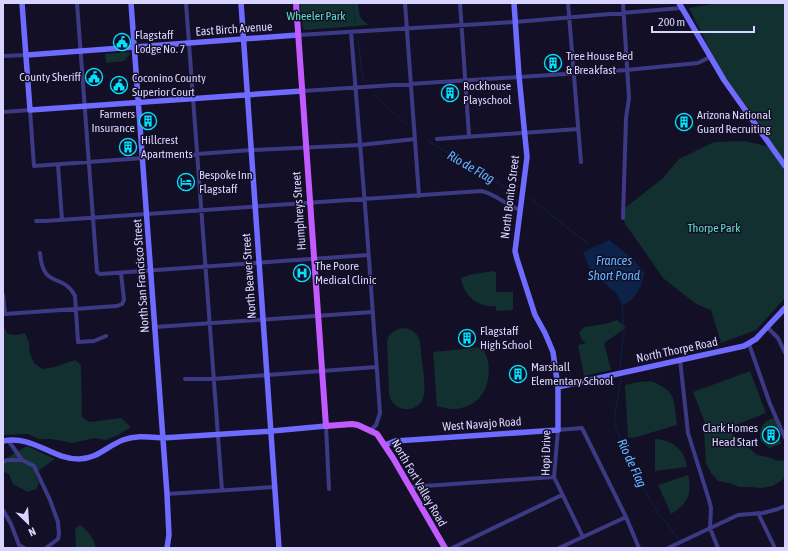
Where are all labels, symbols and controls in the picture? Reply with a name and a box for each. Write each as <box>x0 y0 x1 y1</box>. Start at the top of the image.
scale bar <box>652 8 754 34</box>
park label: Wheeler Park <box>286 9 346 23</box>
text: 200 m <box>658 15 685 29</box>
street label: East Birch Avenue <box>195 19 273 39</box>
place label: Flagstaff Lodge No. 7 <box>135 28 185 56</box>
public building icon: Flagstaff Lodge No. 7 <box>112 32 132 52</box>
place label: Tree House Bed & Breakfast <box>566 49 633 77</box>
building icon: Tree House Bed & Breakfast <box>543 53 563 73</box>
public building icon: County Sheriff <box>84 67 104 87</box>
place label: County Sheriff <box>19 70 81 84</box>
place label: Coconino County Superior Court <box>132 71 206 99</box>
public building icon: Coconino County Superior Court <box>109 75 129 95</box>
place label: Rockhouse Playschool <box>463 79 512 107</box>
building icon: Rockhouse Playschool <box>440 83 460 103</box>
place label: Farmers Insurance <box>91 107 135 135</box>
place label: Arizona National Guard Recruiting <box>697 108 772 136</box>
building icon: Farmers Insurance <box>138 111 158 131</box>
building icon: Arizona National Guard Recruiting <box>674 112 694 132</box>
place label: Hillcrest Apartments <box>141 133 193 161</box>
building icon: Hillcrest Apartments <box>118 137 138 157</box>
water label: Rio de Flag <box>445 148 497 186</box>
street label: North Bonito Street <box>498 154 522 240</box>
place label: Bespoke Inn Flagstaff <box>199 168 253 196</box>
street label: Humphreys Street <box>289 171 309 251</box>
hotel icon: Bespoke Inn Flagstaff <box>176 172 196 192</box>
street label: North San Francisco Street <box>130 218 152 333</box>
park label: Thorpe Park <box>688 221 741 235</box>
street label: North Beaver Street <box>239 232 259 319</box>
water label: Frances Short Pond <box>587 253 640 283</box>
place label: The Poore Medical Clinic <box>315 259 377 287</box>
hospital icon: The Poore Medical Clinic <box>292 263 312 283</box>
place label: Flagstaff High School <box>480 324 533 352</box>
building icon: Flagstaff High School <box>457 328 477 348</box>
street label: North Thorpe Road <box>635 335 719 365</box>
place label: Marshall Elementary School <box>531 360 614 388</box>
building icon: Marshall Elementary School <box>508 364 528 384</box>
street label: West Navajo Road <box>442 414 522 434</box>
place label: Clark Homes Head Start <box>702 421 759 449</box>
building icon: Clark Homes Head Start <box>761 425 781 445</box>
street label: Hopi Drive <box>539 430 553 476</box>
water label: Rio de Flag <box>614 436 650 490</box>
street label: North Fort Valley Road <box>388 437 450 529</box>
north arrow <box>8 503 48 543</box>
text: N <box>27 525 38 539</box>

